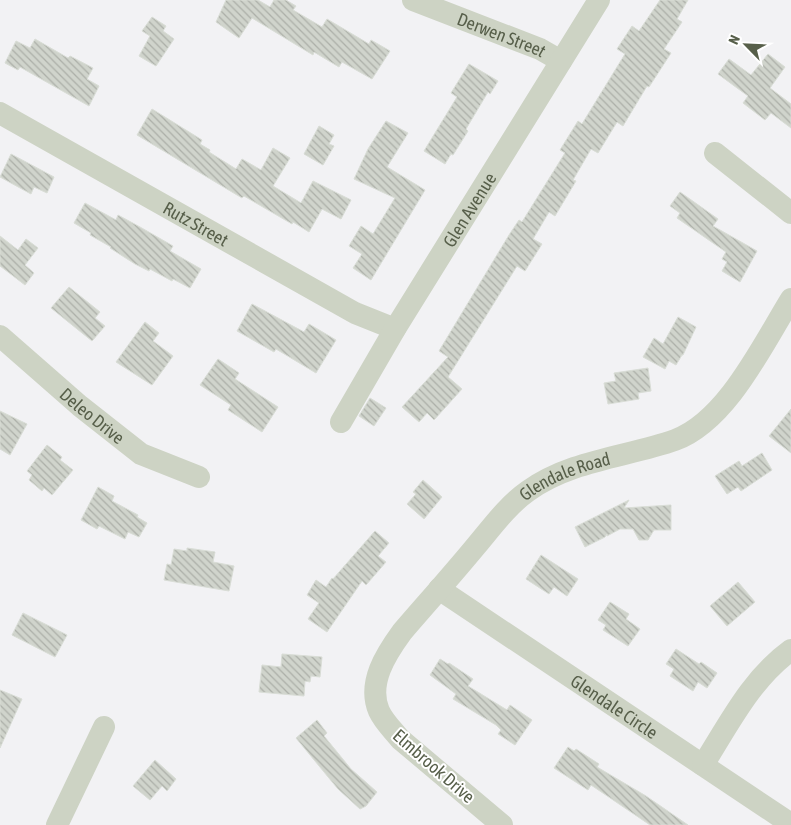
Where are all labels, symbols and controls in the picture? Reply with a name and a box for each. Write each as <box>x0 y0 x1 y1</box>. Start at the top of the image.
street label: Derwen Street <box>454 8 550 61</box>
north arrow <box>721 20 771 70</box>
text: N <box>725 33 743 47</box>
street label: Glen Avenue <box>438 169 500 251</box>
street label: Rutz Street <box>160 197 232 250</box>
street label: Deleo Drive <box>56 383 129 448</box>
street label: Glendale Road <box>515 447 612 505</box>
street label: Glendale Circle <box>567 670 662 743</box>
street label: Elmbrook Drive <box>389 725 479 807</box>

